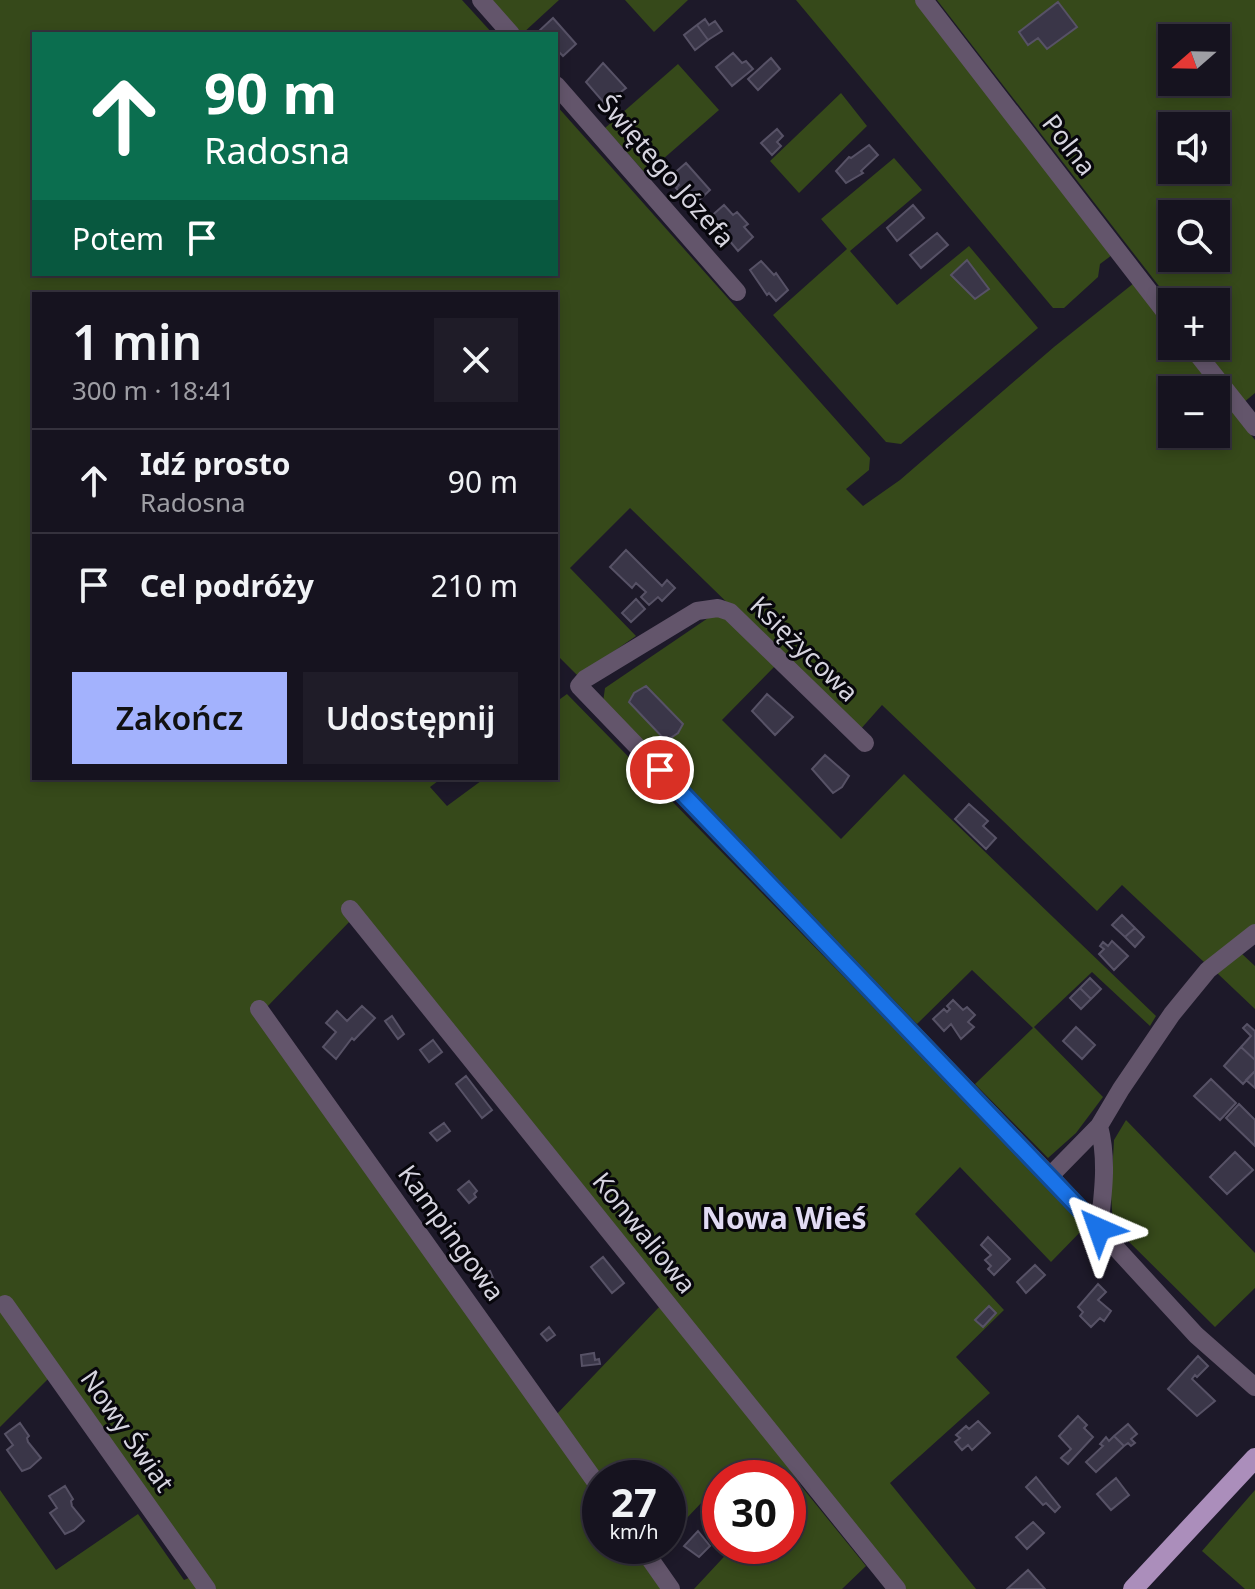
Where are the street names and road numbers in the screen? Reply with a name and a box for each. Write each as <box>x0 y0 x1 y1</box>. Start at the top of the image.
street label: Świętego Józefa <box>590 86 743 254</box>
street label: Polna <box>1034 106 1105 183</box>
street label: Księżycowa <box>743 587 867 709</box>
street label: Kampingowa <box>390 1157 513 1308</box>
street label: Konwaliowa <box>585 1164 705 1301</box>
street label: Nowy Świat <box>73 1362 183 1498</box>

